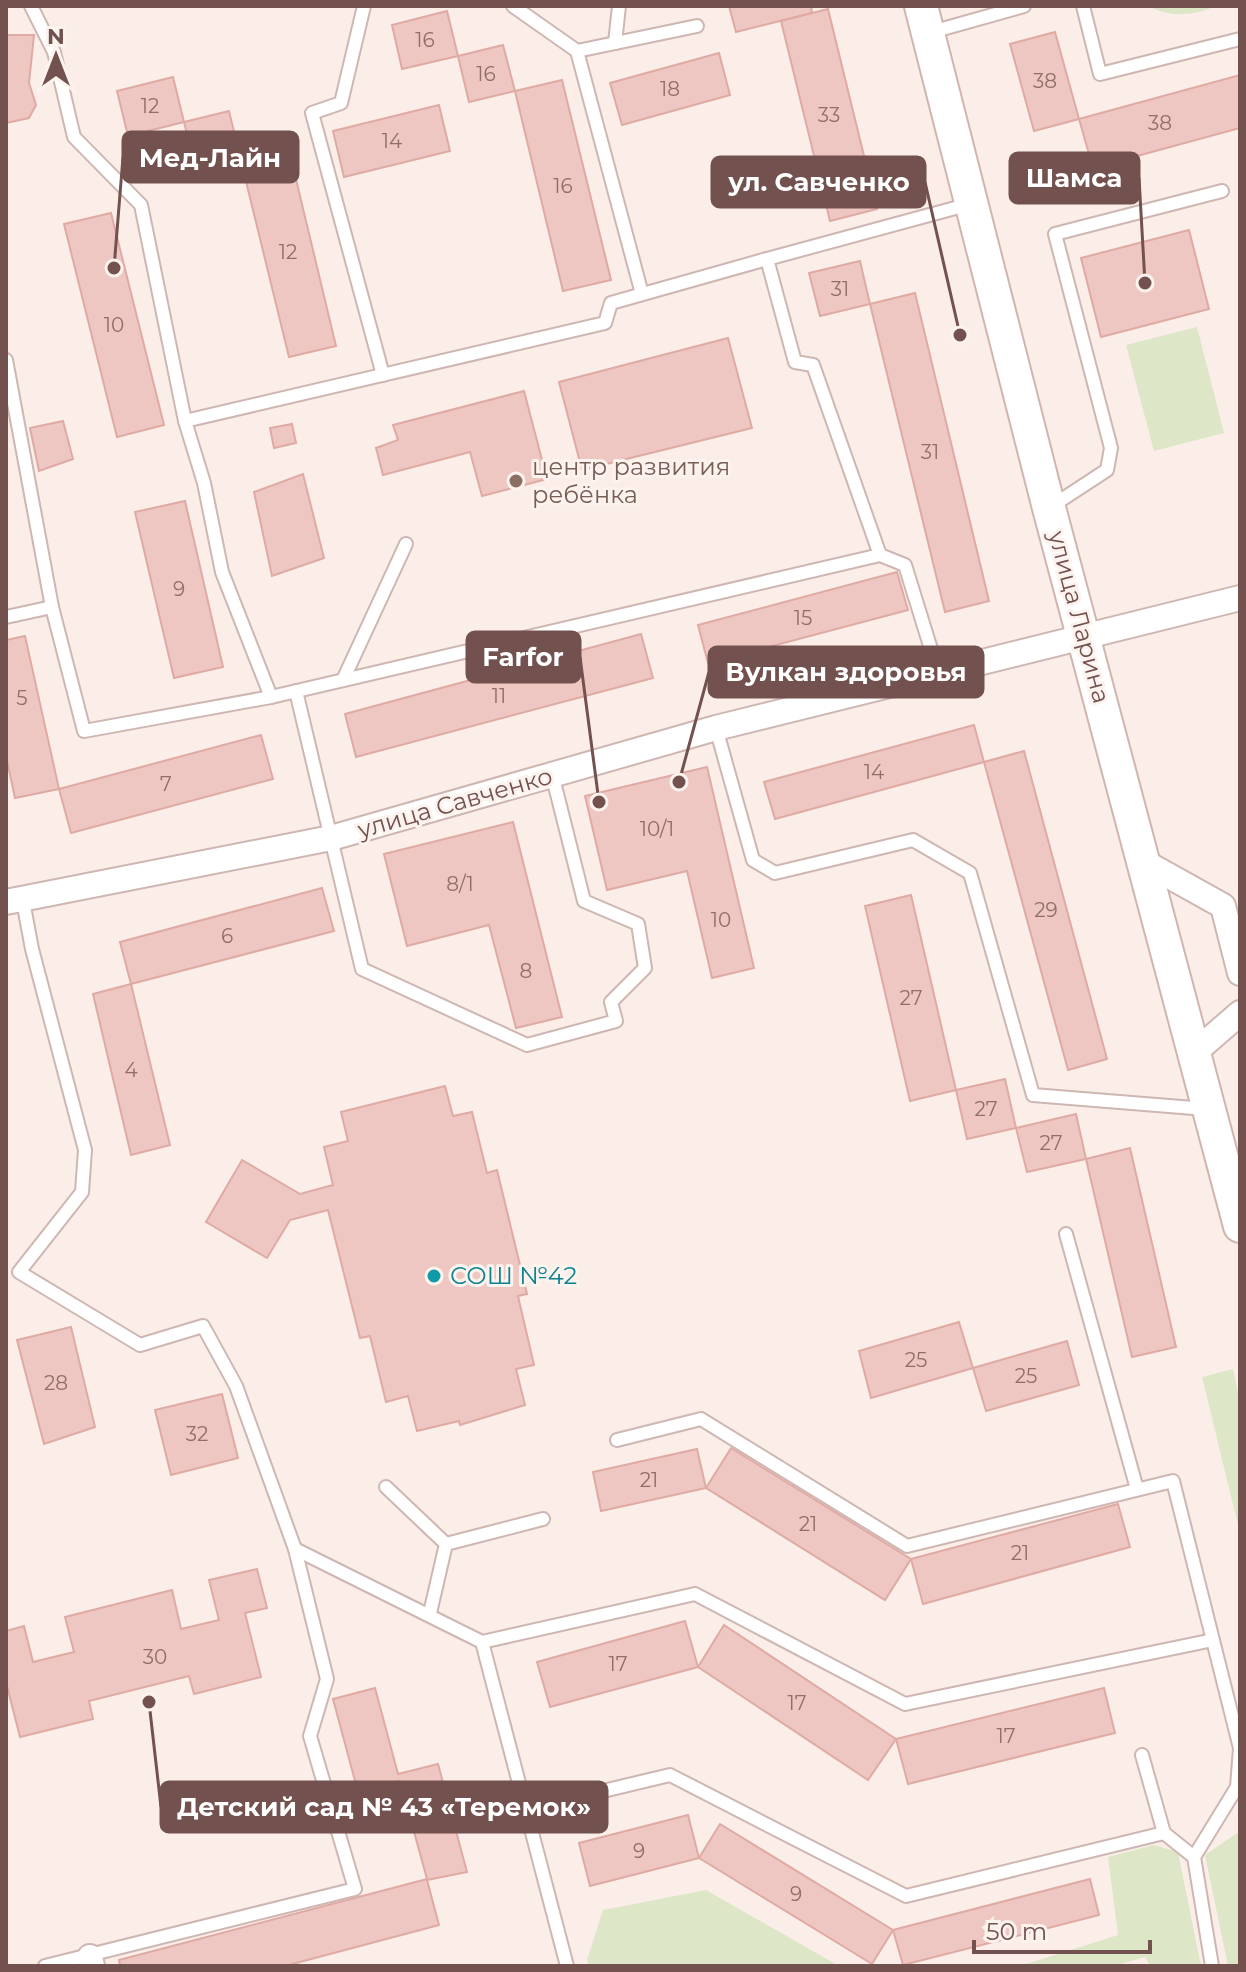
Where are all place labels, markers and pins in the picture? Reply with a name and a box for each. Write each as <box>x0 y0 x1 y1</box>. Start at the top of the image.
callout: Мед-Лайн <box>123 132 298 182</box>
callout: Шамса <box>1010 153 1139 203</box>
callout: ул. Савченко <box>712 157 925 207</box>
place label: центр развития ребёнка <box>532 452 730 509</box>
marker: центр развития ребёнка <box>507 472 525 490</box>
callout: Farfor <box>467 632 580 682</box>
callout: Вулкан здоровья <box>709 647 983 697</box>
place label: СОШ №42 <box>450 1261 577 1290</box>
marker: СОШ №42 <box>425 1267 443 1285</box>
callout: Детский сад № 43 «Теремок» <box>161 1782 607 1832</box>

